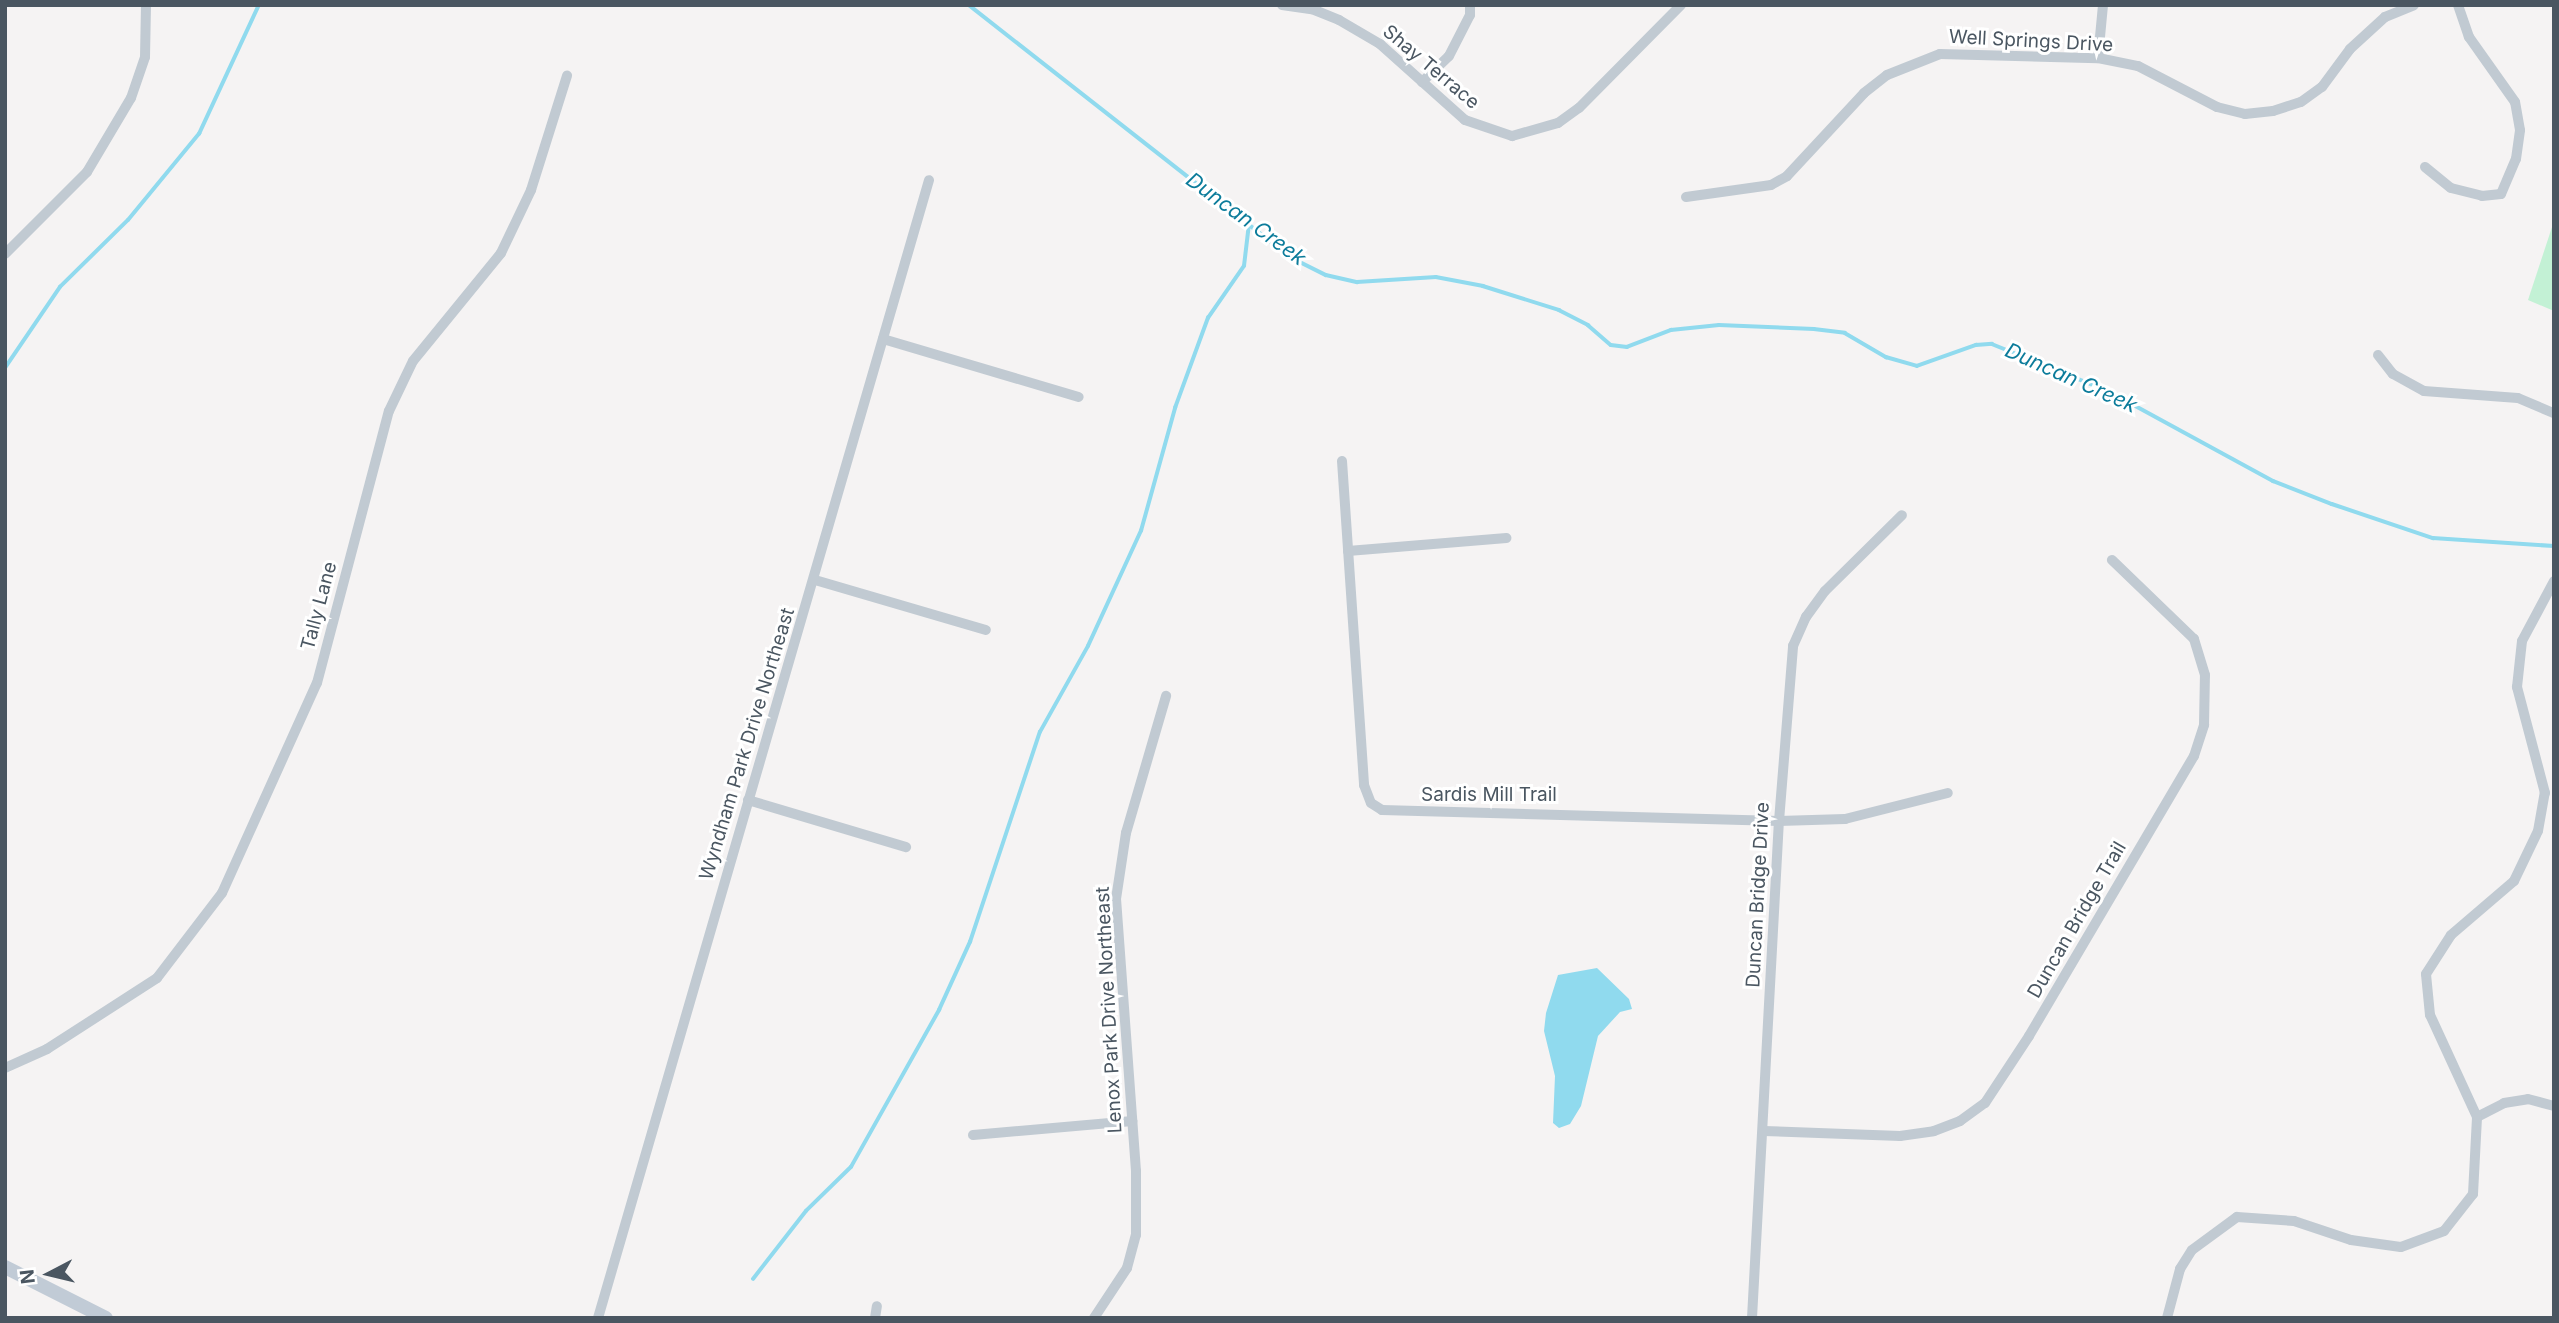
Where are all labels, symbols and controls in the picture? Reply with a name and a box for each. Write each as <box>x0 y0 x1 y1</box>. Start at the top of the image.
street label: Shay Terrace <box>1378 20 1484 114</box>
street label: Well Springs Drive <box>1948 25 2114 57</box>
water label: Duncan Creek <box>1181 167 1311 271</box>
water label: Duncan Creek <box>2001 338 2141 418</box>
street label: Tally Lane <box>296 559 342 653</box>
street label: Wyndham Park Drive Northeast <box>695 605 799 883</box>
street label: Sardis Mill Trail <box>1421 784 1557 806</box>
street label: Duncan Bridge Drive <box>1742 802 1774 988</box>
street label: Duncan Bridge Trail <box>2023 838 2131 1002</box>
street label: Lenox Park Drive Northeast <box>1091 886 1127 1134</box>
north arrow <box>14 1239 84 1309</box>
text: N <box>15 1268 40 1285</box>

